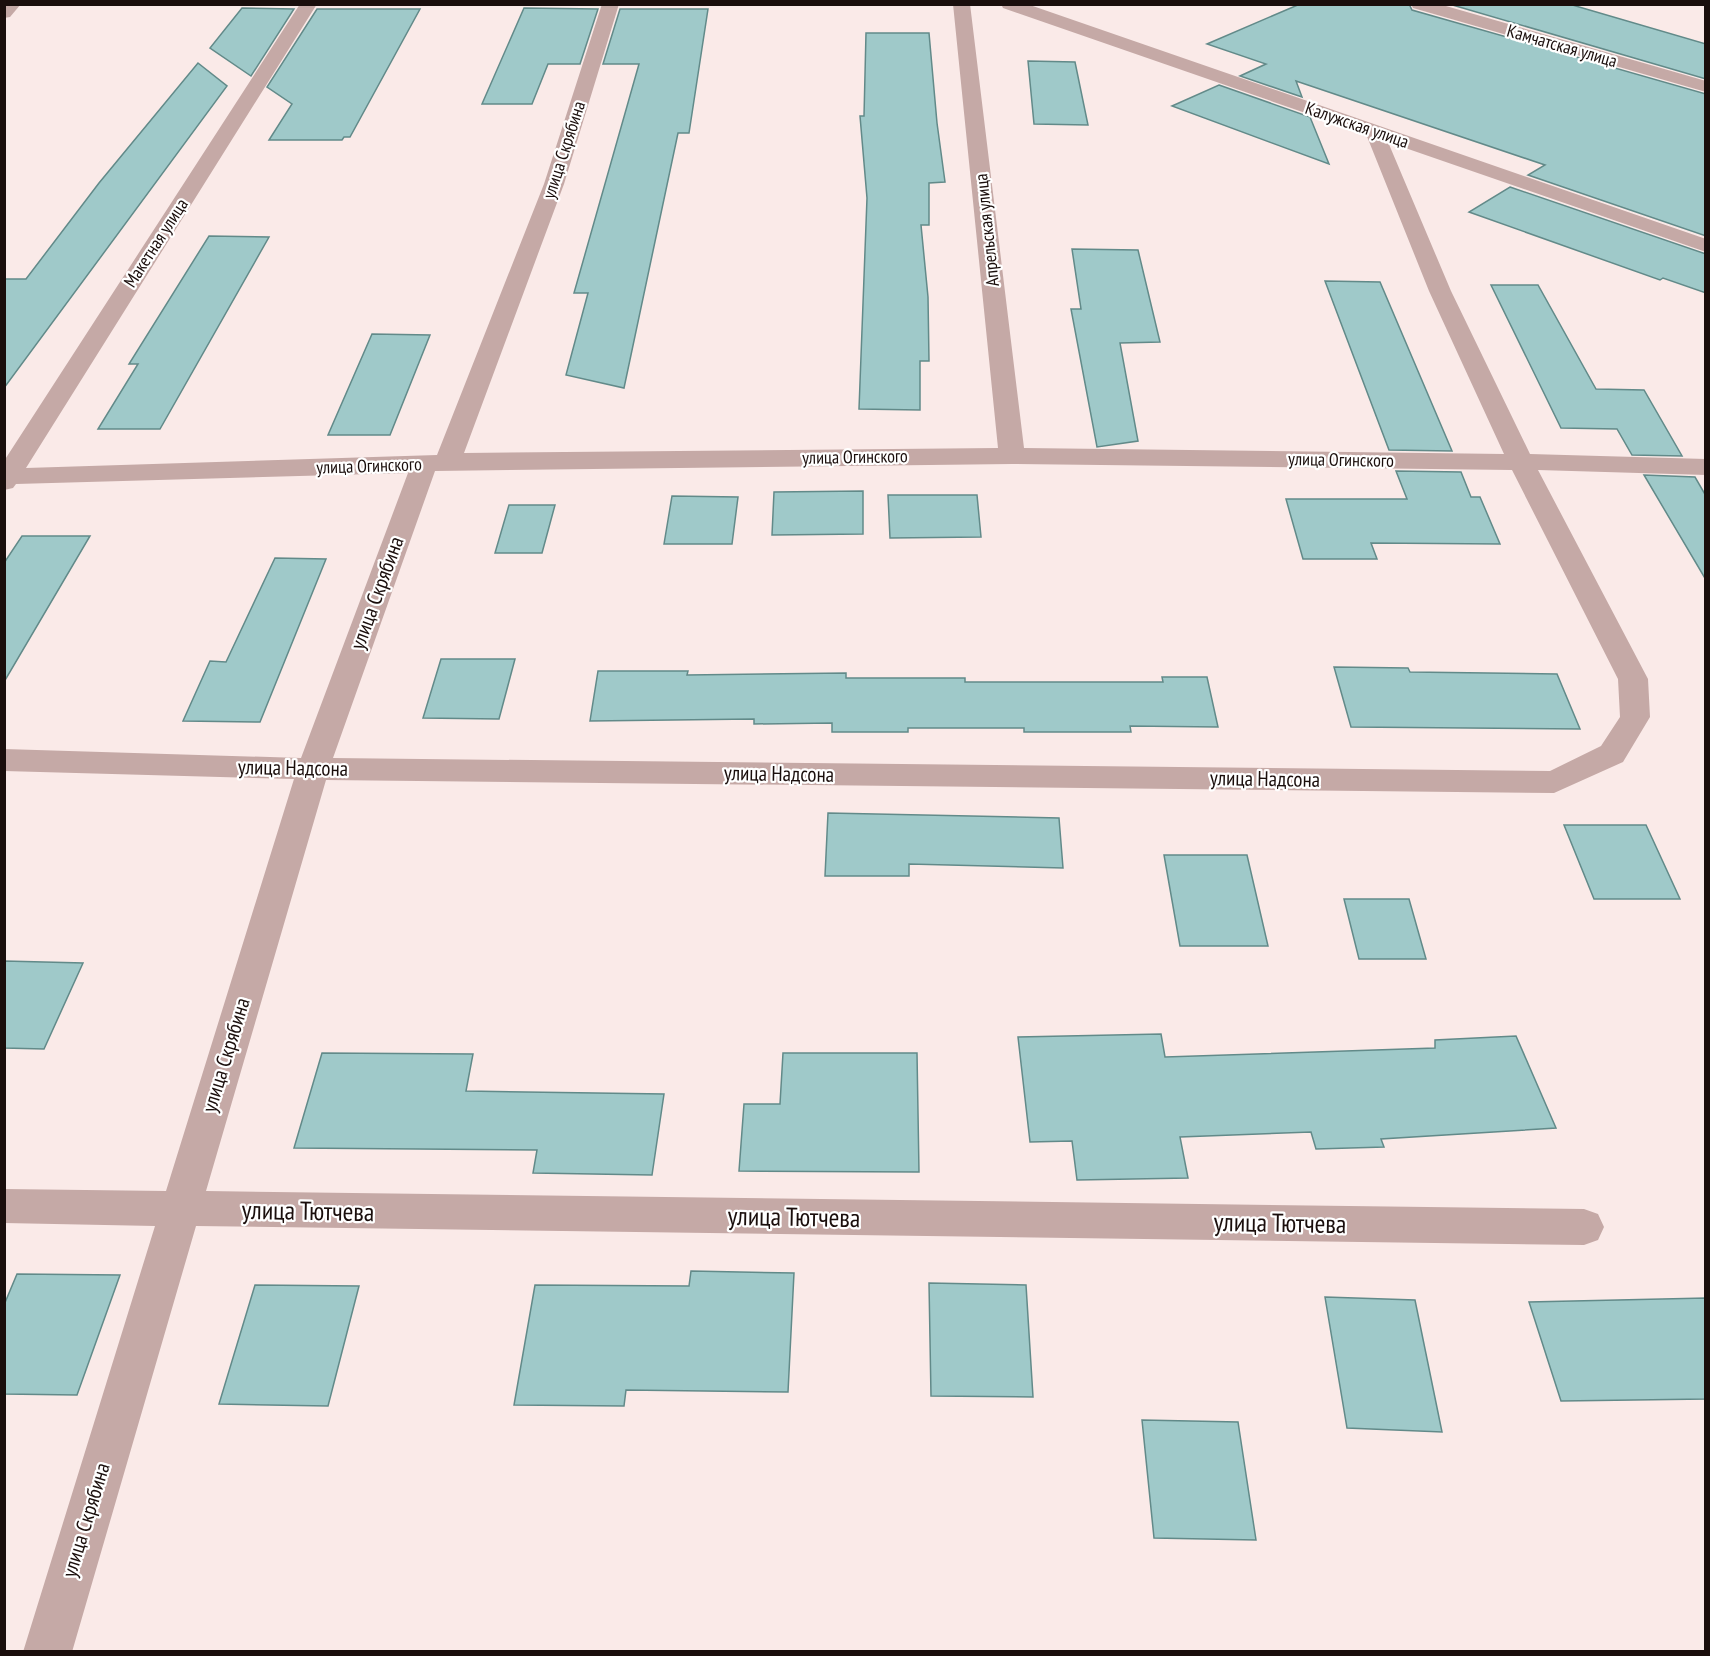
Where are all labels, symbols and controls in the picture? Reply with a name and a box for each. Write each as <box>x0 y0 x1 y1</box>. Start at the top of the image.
street label: Камчатская улица <box>1504 19 1620 72</box>
street label: Калужская улица <box>1302 96 1412 153</box>
street label: улица Скрябина <box>537 98 590 202</box>
street label: Апрельская улица <box>969 172 1004 288</box>
street label: Макетная улица <box>118 194 193 291</box>
street label: улица Огинского <box>802 444 908 469</box>
street label: улица Огинского <box>1288 447 1394 472</box>
street label: улица Огинского <box>316 452 422 479</box>
street label: улица Скрябина <box>344 533 409 653</box>
street label: улица Надсона <box>238 753 348 782</box>
street label: улица Надсона <box>724 759 834 788</box>
street label: улица Надсона <box>1210 764 1320 793</box>
street label: улица Скрябина <box>195 994 256 1115</box>
street label: улица Тютчева <box>241 1193 375 1228</box>
street label: улица Тютчева <box>727 1199 861 1234</box>
street label: улица Тютчева <box>1213 1205 1347 1240</box>
street label: улица Скрябина <box>55 1459 116 1580</box>

